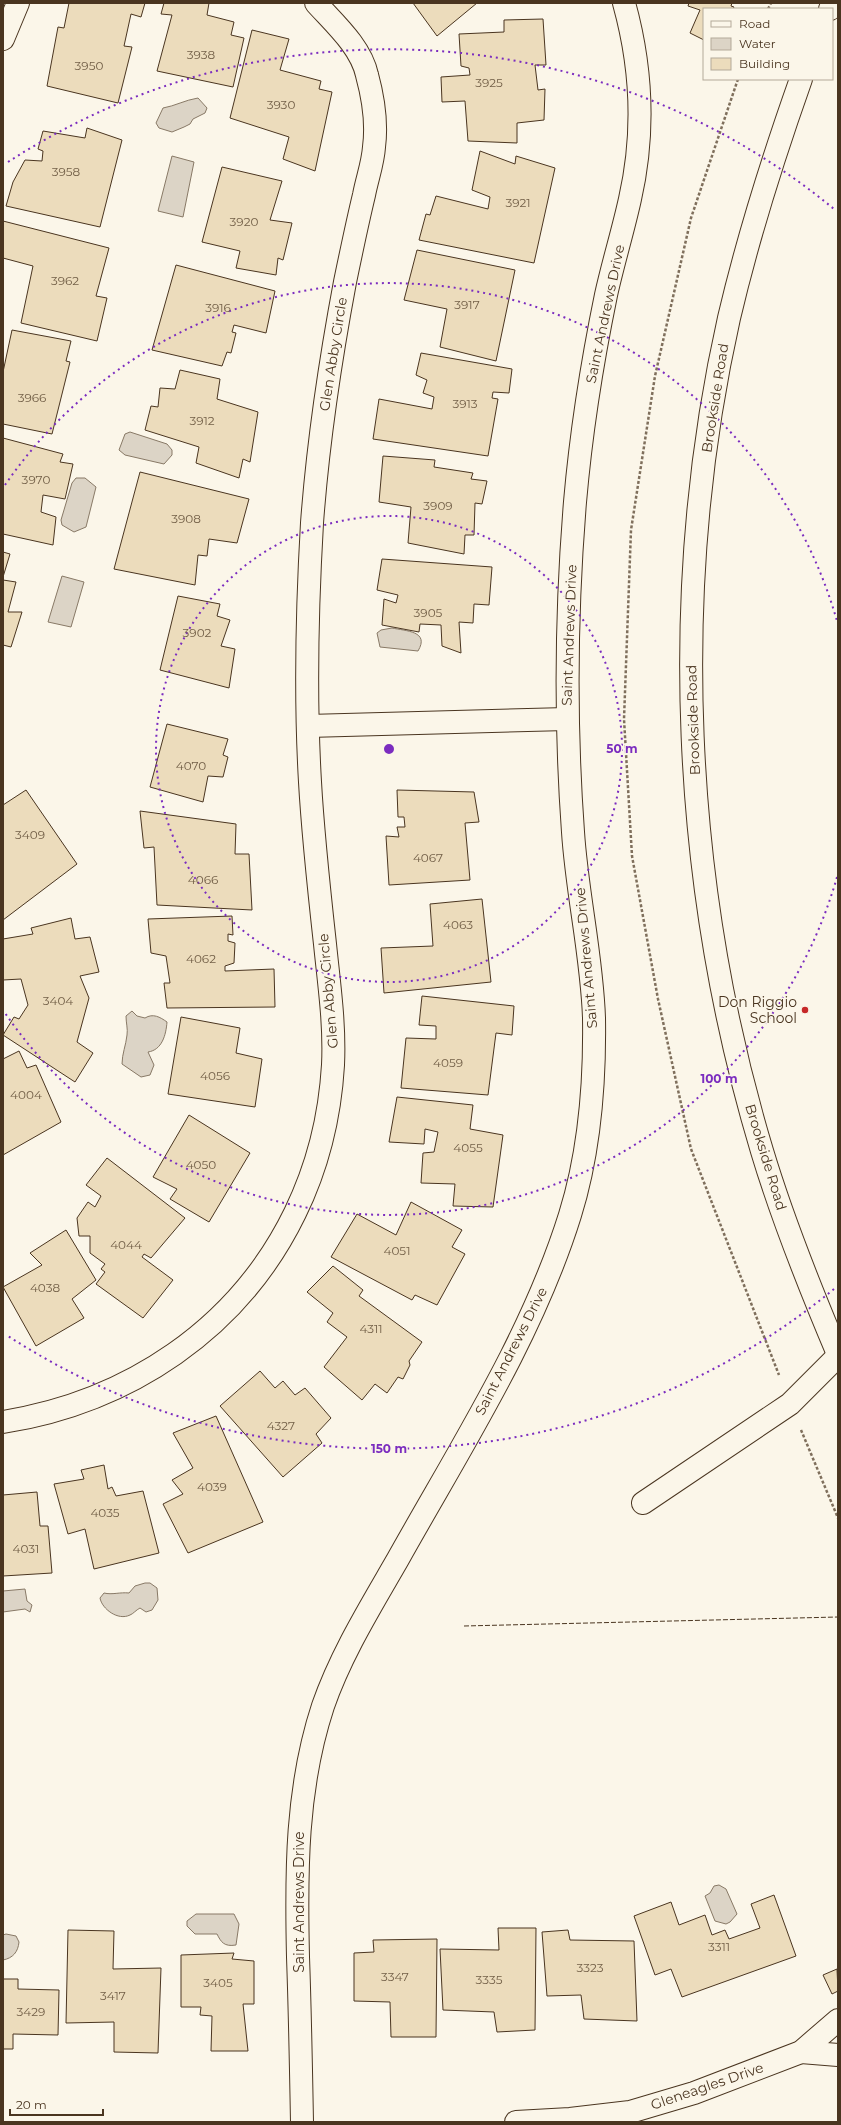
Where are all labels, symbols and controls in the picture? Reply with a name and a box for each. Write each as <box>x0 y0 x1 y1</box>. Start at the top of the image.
legend <box>703 8 833 80</box>
text: Road <box>739 16 770 31</box>
text: Water <box>739 36 776 51</box>
house number: 3938 <box>187 47 216 62</box>
text: Building <box>739 56 790 71</box>
house number: 3950 <box>75 58 103 73</box>
house number: 3925 <box>475 75 503 90</box>
house number: 3930 <box>267 97 295 112</box>
house number: 3958 <box>52 164 81 179</box>
house number: 3921 <box>505 195 531 210</box>
house number: 3920 <box>230 214 258 229</box>
street label: Saint Andrews Drive <box>581 243 629 385</box>
house number: 3962 <box>51 273 79 288</box>
street label: Glen Abby Circle <box>315 296 351 412</box>
house number: 3917 <box>454 297 480 312</box>
house number: 3916 <box>205 300 231 315</box>
street label: Brookside Road <box>697 342 733 454</box>
house number: 3966 <box>18 390 46 405</box>
house number: 3913 <box>452 396 478 411</box>
house number: 3912 <box>189 413 215 428</box>
house number: 3970 <box>22 472 50 487</box>
house number: 3909 <box>423 498 453 513</box>
house number: 3908 <box>171 511 201 526</box>
street label: Saint Andrews Drive <box>558 564 580 706</box>
house number: 3905 <box>414 605 443 620</box>
house number: 3902 <box>183 625 212 640</box>
street label: Brookside Road <box>682 664 704 776</box>
text: 50 m <box>606 741 638 756</box>
centre of rings <box>382 742 396 756</box>
house number: 4070 <box>176 758 206 773</box>
house number: 3409 <box>15 827 45 842</box>
house number: 4067 <box>413 850 443 865</box>
house number: 4066 <box>188 872 218 887</box>
street label: Saint Andrews Drive <box>571 887 601 1029</box>
house number: 4063 <box>443 917 473 932</box>
street label: Glen Abby Circle <box>314 933 342 1049</box>
house number: 4062 <box>186 951 216 966</box>
house number: 3404 <box>43 993 73 1008</box>
place label: Don Riggio School <box>718 993 797 1027</box>
marker: Don Riggio School <box>800 1005 810 1015</box>
house number: 4059 <box>433 1055 463 1070</box>
house number: 4056 <box>200 1068 230 1083</box>
text: 100 m <box>701 1071 737 1086</box>
house number: 4004 <box>10 1087 42 1102</box>
street label: Brookside Road <box>741 1102 791 1212</box>
house number: 4055 <box>453 1140 483 1155</box>
house number: 4050 <box>186 1157 216 1172</box>
house number: 4044 <box>110 1237 142 1252</box>
house number: 4051 <box>383 1243 411 1258</box>
house number: 4038 <box>30 1280 60 1295</box>
street label: Saint Andrews Drive <box>471 1284 551 1418</box>
house number: 4311 <box>359 1321 383 1336</box>
house number: 4327 <box>267 1418 295 1433</box>
text: 150 m <box>371 1441 407 1456</box>
house number: 4039 <box>197 1479 227 1494</box>
house number: 4035 <box>90 1505 120 1520</box>
house number: 4031 <box>13 1541 39 1556</box>
street label: Saint Andrews Drive <box>290 1831 308 1973</box>
house number: 3311 <box>708 1939 730 1954</box>
house number: 3323 <box>576 1960 604 1975</box>
house number: 3347 <box>381 1969 409 1984</box>
house number: 3335 <box>476 1972 503 1987</box>
house number: 3405 <box>203 1975 233 1990</box>
house number: 3417 <box>100 1988 126 2003</box>
house number: 3429 <box>17 2004 45 2019</box>
street label: Gleneagles Drive <box>648 2058 766 2114</box>
scale bar <box>10 2091 103 2117</box>
text: 20 m <box>16 2097 47 2112</box>

